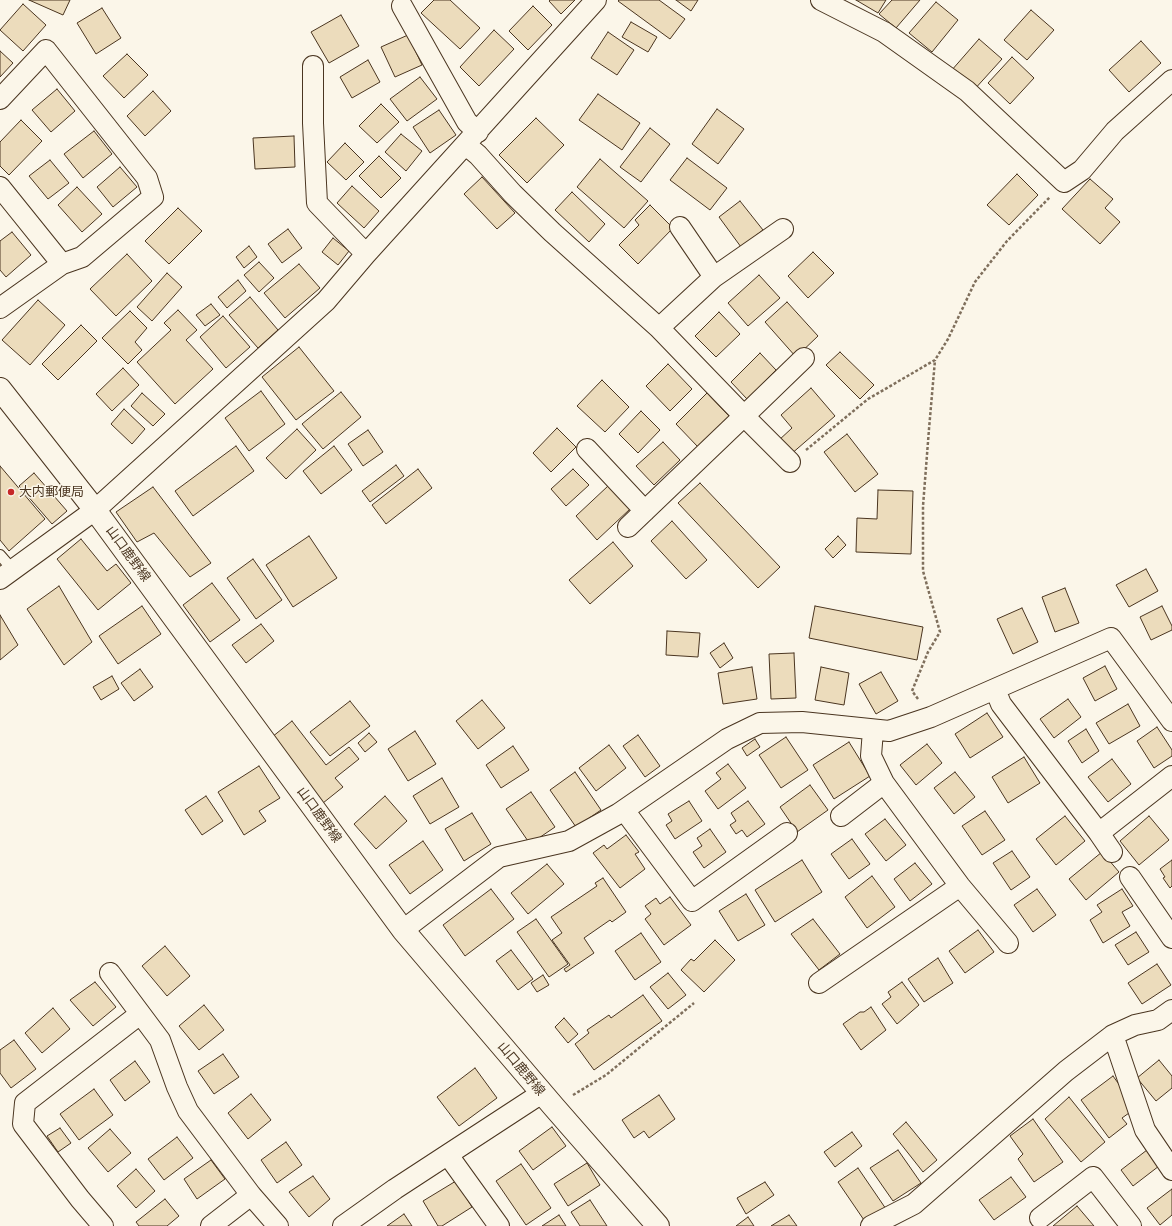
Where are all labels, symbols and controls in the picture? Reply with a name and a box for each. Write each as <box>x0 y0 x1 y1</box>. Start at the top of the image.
place label: 大内郵便局 <box>19 484 84 500</box>
marker: 大内郵便局 <box>6 487 16 497</box>
street label: 山口鹿野線 <box>103 523 153 585</box>
street label: 山口鹿野線 <box>294 784 344 846</box>
street label: 山口鹿野線 <box>494 1039 548 1099</box>

